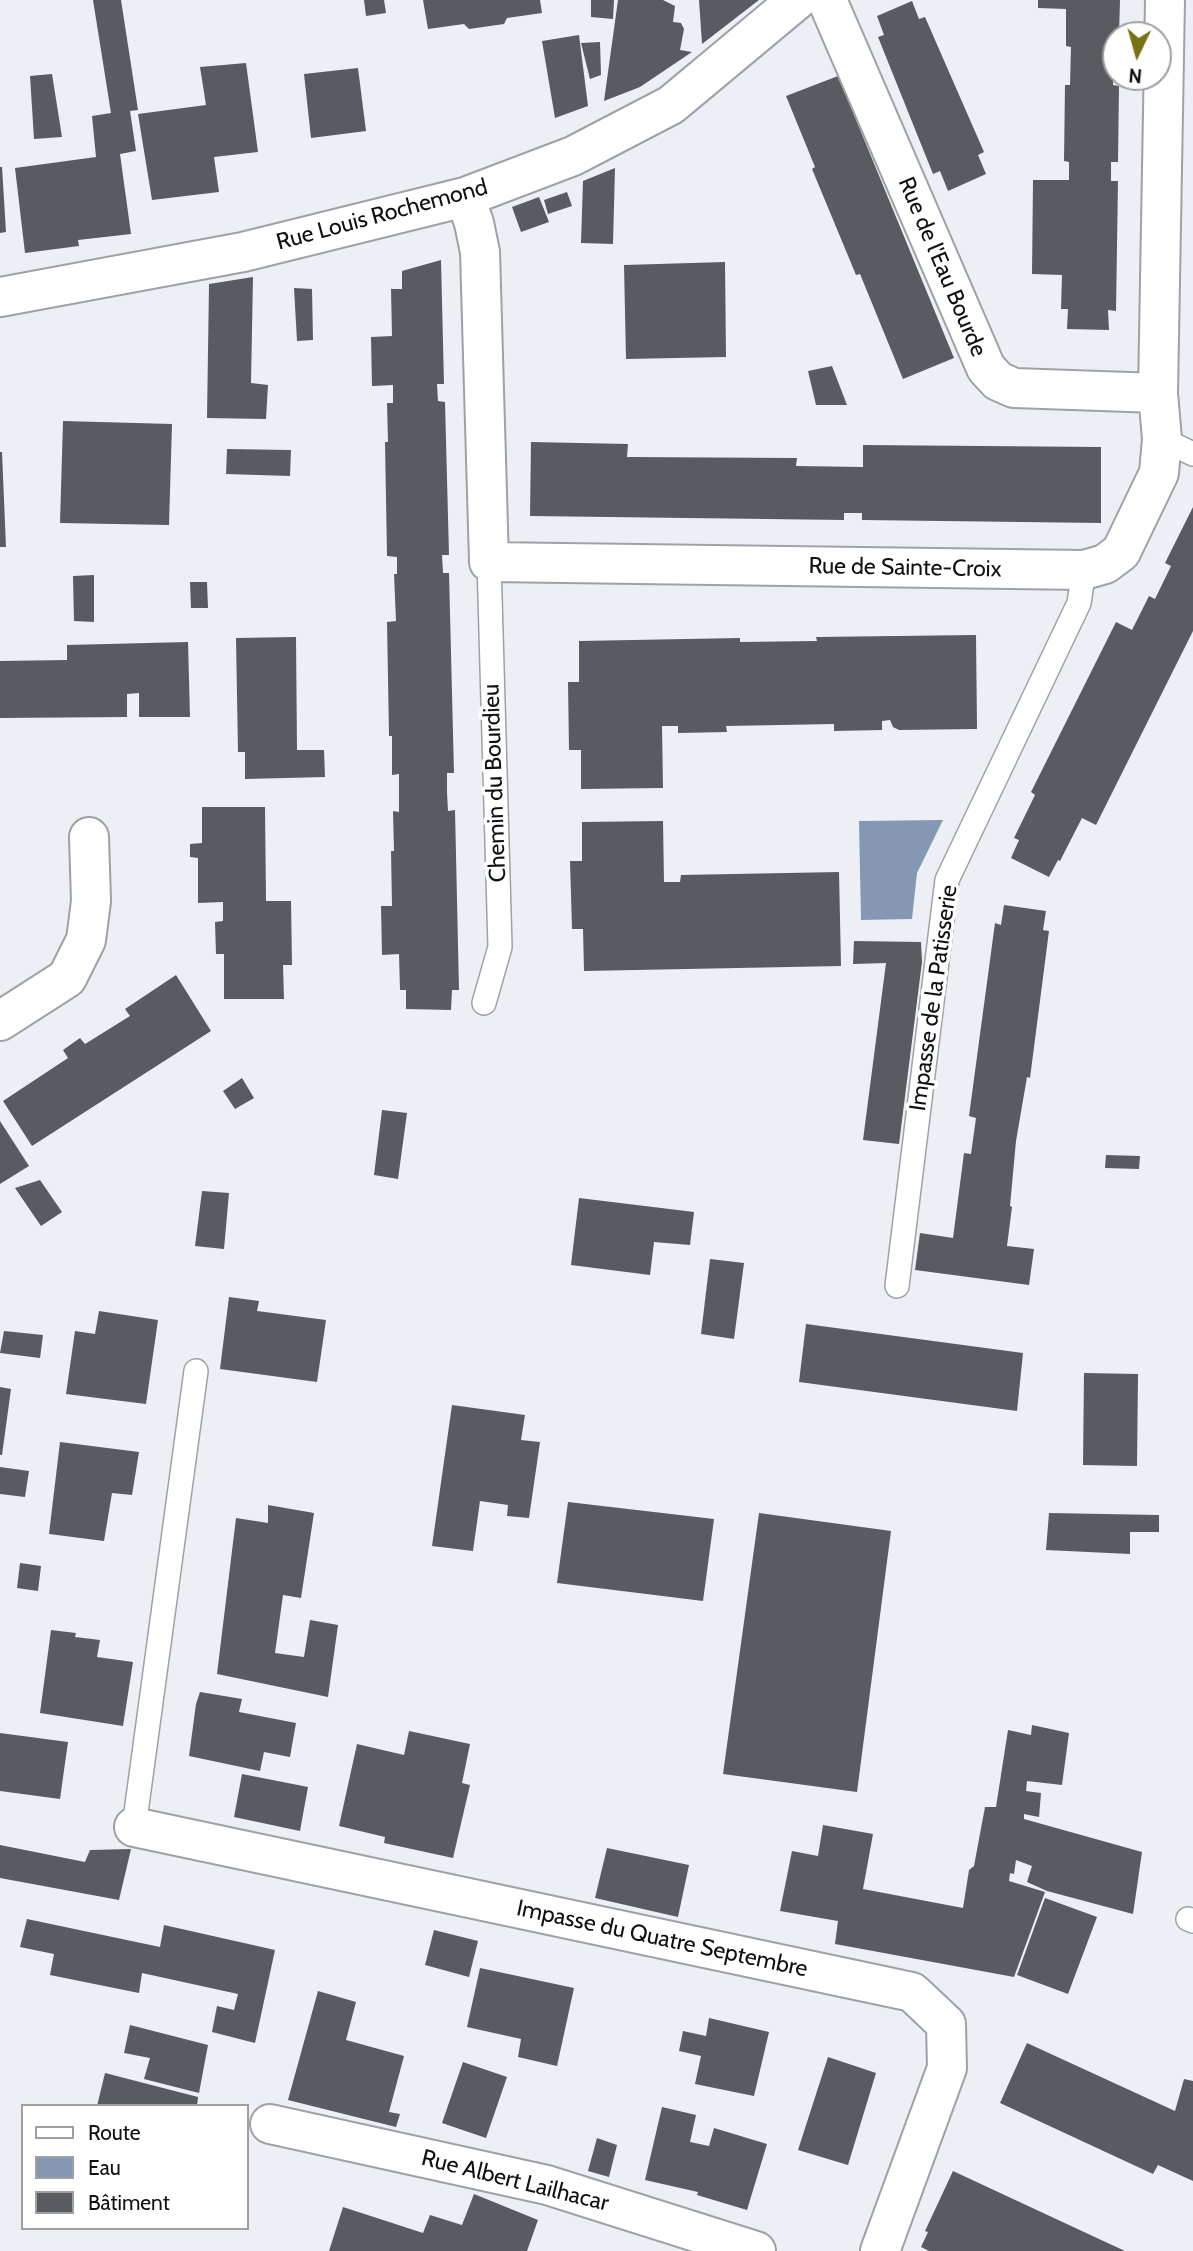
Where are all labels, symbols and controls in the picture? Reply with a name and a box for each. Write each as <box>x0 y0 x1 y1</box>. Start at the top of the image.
north arrow <box>1102 21 1172 91</box>
text: N <box>1128 63 1143 87</box>
street label: Rue de l'Eau Bourde <box>892 173 992 361</box>
street label: Rue Louis Rochemond <box>273 174 491 256</box>
street label: Rue de Sainte-Croix <box>808 553 1002 583</box>
street label: Chemin du Bourdieu <box>478 683 512 883</box>
street label: Impasse de la Patisserie <box>904 883 964 1113</box>
street label: Impasse du Quatre Septembre <box>514 1895 810 1983</box>
legend <box>21 2104 248 2230</box>
text: Route <box>88 2120 141 2145</box>
street label: Rue Albert Lailhacar <box>419 2144 611 2218</box>
text: Eau <box>88 2155 121 2180</box>
text: Bâtiment <box>88 2190 170 2215</box>

